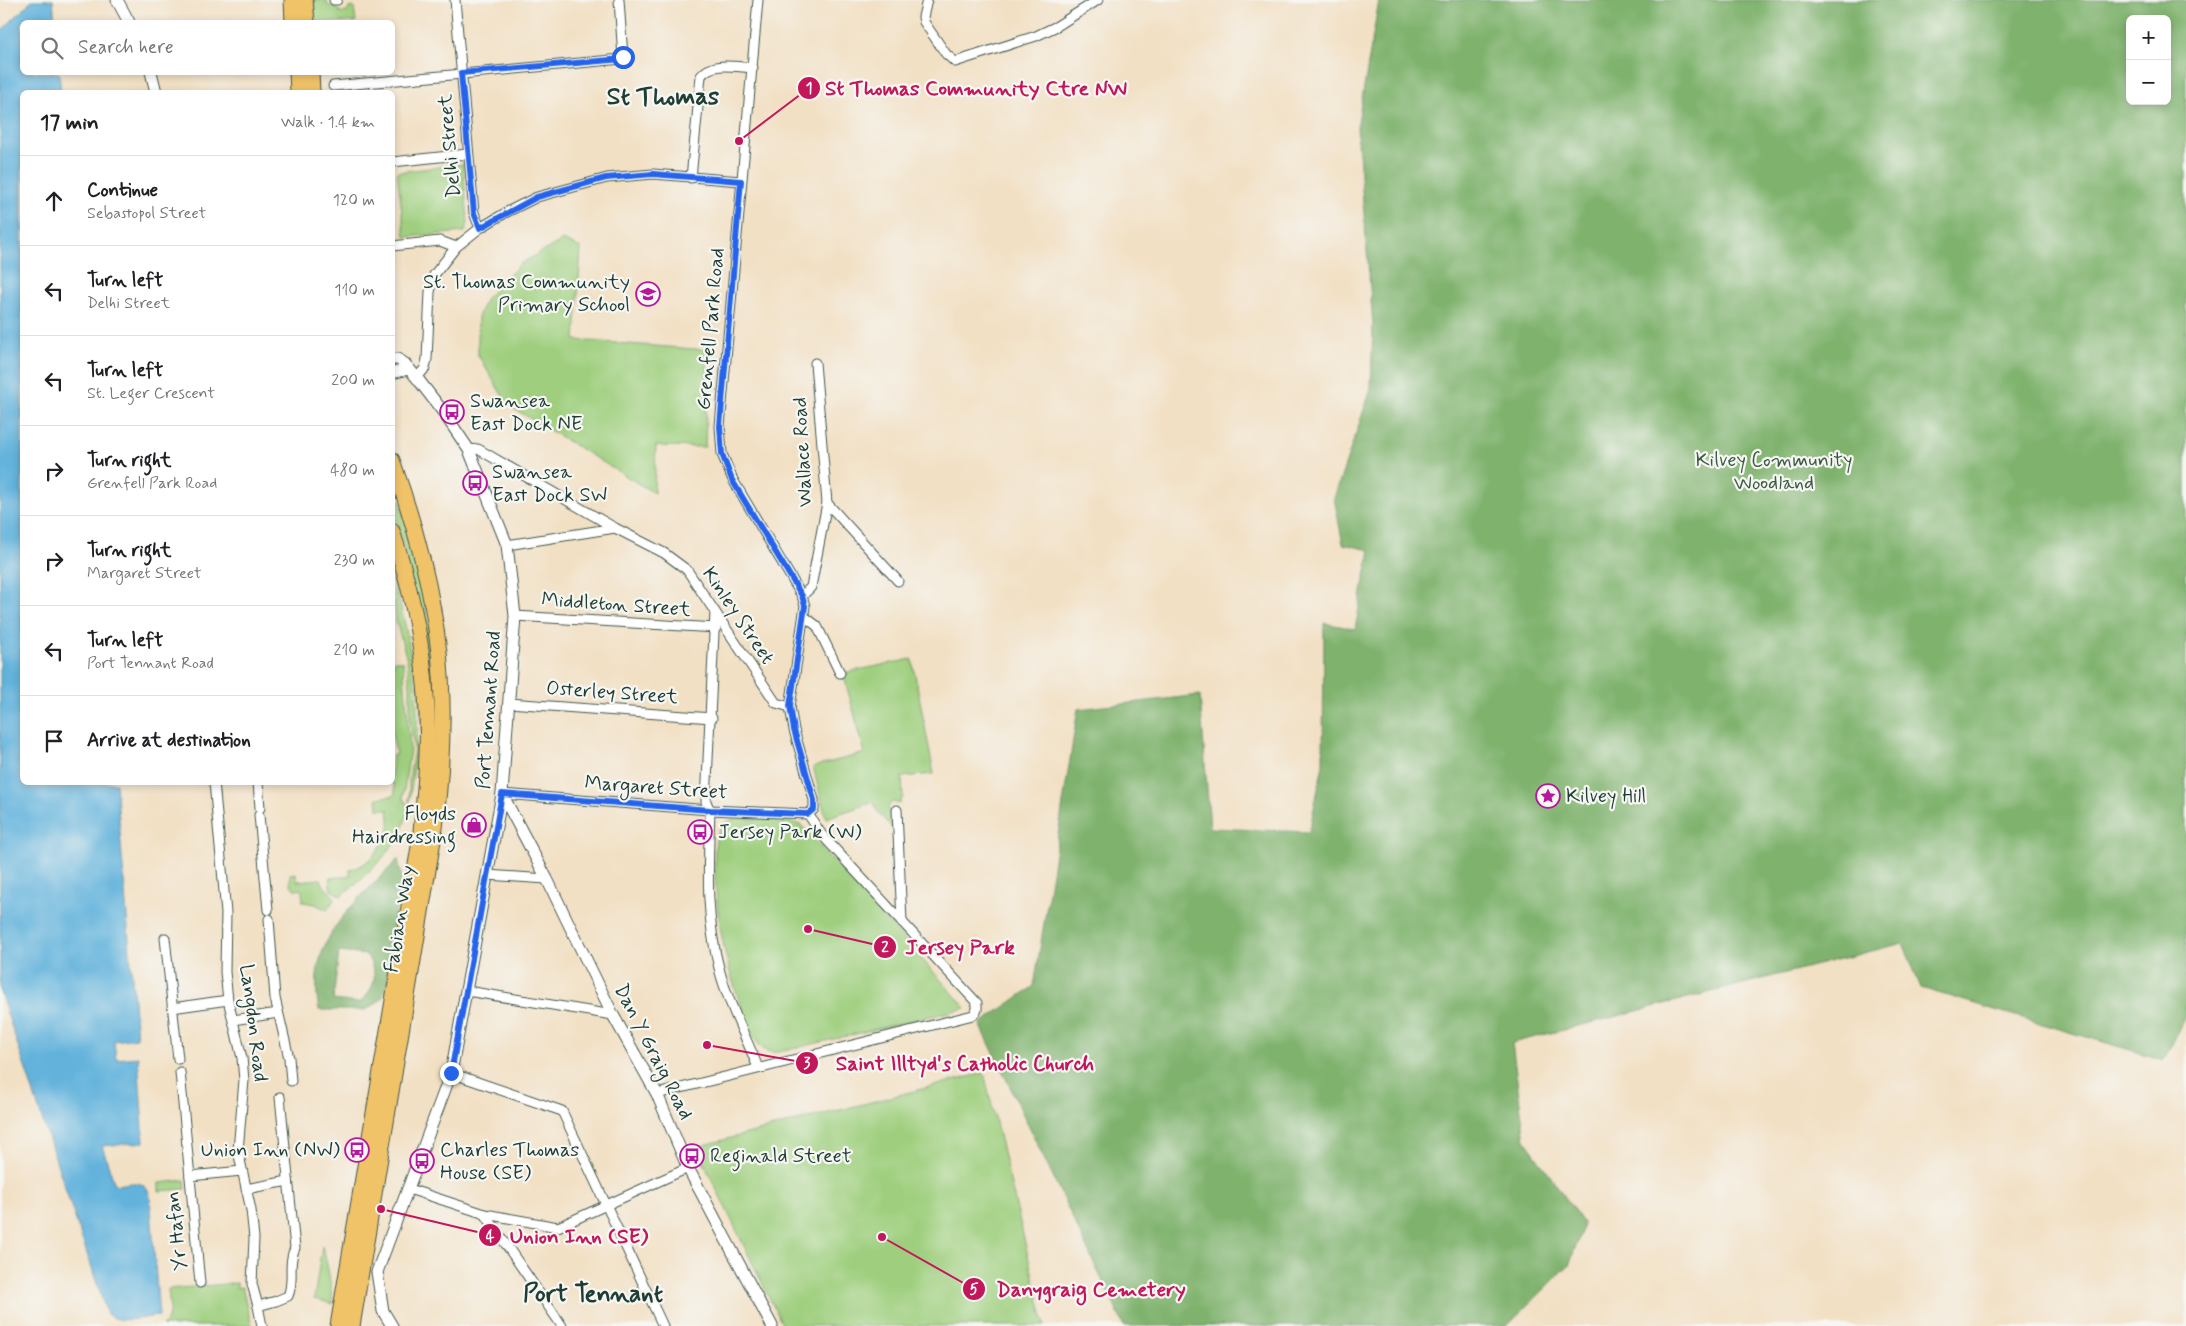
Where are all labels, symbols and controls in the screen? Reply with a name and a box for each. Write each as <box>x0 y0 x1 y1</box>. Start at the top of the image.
map controls <box>2126 15 2171 105</box>
button: + <box>2126 15 2171 60</box>
search box <box>20 20 395 75</box>
icon: search <box>38 34 66 62</box>
text: Search here <box>78 35 174 60</box>
route start <box>612 46 635 69</box>
button: − <box>2126 60 2171 105</box>
callout: St Thomas Community Ctre NW <box>796 70 1131 106</box>
text: St Thomas Community Ctre NW <box>825 75 1127 103</box>
text: 1 <box>806 79 812 99</box>
district label: St Thomas <box>607 81 719 114</box>
street label: Delhi Street <box>432 93 468 199</box>
text: 17 min <box>40 109 99 137</box>
text: Walk · 1.4 km <box>281 112 375 133</box>
text: Continue <box>87 178 158 203</box>
icon: ahead <box>40 187 68 215</box>
text: 120 m <box>333 190 375 211</box>
text: Sebastopol Street <box>87 203 206 224</box>
street label: Grenfell Park Road <box>690 247 732 411</box>
text: Turn left <box>87 268 163 293</box>
place label: St. Thomas Community Primary School <box>423 269 630 319</box>
icon: left <box>40 277 68 305</box>
text: 110 m <box>334 280 375 301</box>
school or university icon: St. Thomas Community Primary School <box>635 281 661 307</box>
text: Delhi Street <box>87 293 170 314</box>
text: Turn left <box>87 358 163 383</box>
icon: left <box>40 367 68 395</box>
text: 200 m <box>331 370 375 391</box>
text: St. Leger Crescent <box>87 383 215 404</box>
place label: Swansea East Dock NE <box>470 388 583 438</box>
street label: Wallace Road <box>787 396 819 508</box>
bus stop icon: Swansea East Dock NE <box>439 399 465 425</box>
park label: Kilvey Community Woodland <box>1696 447 1852 497</box>
text: Turn right <box>87 448 171 473</box>
icon: right <box>40 457 68 485</box>
place label: Swansea East Dock SW <box>492 459 608 509</box>
text: 480 m <box>330 460 375 481</box>
bus stop icon: Swansea East Dock SW <box>462 470 488 496</box>
text: Grenfell Park Road <box>87 473 217 494</box>
text: Turn right <box>87 538 171 563</box>
icon: right <box>40 547 68 575</box>
text: 230 m <box>334 550 375 571</box>
street label: Kinley Street <box>695 562 781 670</box>
text: Margaret Street <box>87 563 202 584</box>
street label: Middleton Street <box>540 586 692 624</box>
text: Turn left <box>87 628 163 653</box>
street label: Port Tennant Road <box>470 630 508 790</box>
icon: left <box>40 637 68 665</box>
text: 210 m <box>334 640 375 661</box>
text: Port Tennant Road <box>87 653 214 674</box>
street label: Osterley Street <box>545 675 679 711</box>
icon: arrive <box>40 727 68 755</box>
text: Arrive at destination <box>87 728 251 753</box>
street label: Margaret Street <box>584 770 728 807</box>
place icon: Kilvey Hill <box>1535 783 1561 809</box>
place label: Kilvey Hill <box>1566 783 1646 810</box>
place label: Floyds Hairdressing <box>352 801 456 853</box>
shop icon: Floyds Hairdressing <box>461 812 487 838</box>
bus stop icon: Jersey Park (W) <box>687 819 713 845</box>
place label: Jersey Park (W) <box>718 819 862 846</box>
street label: Fabian Way <box>378 863 422 975</box>
callout: Jersey Park <box>872 929 1023 965</box>
text: Jersey Park <box>905 934 1015 962</box>
text: 2 <box>881 938 889 958</box>
street label: Langdon Road <box>231 963 274 1084</box>
street label: Dan Y Graig Road <box>606 979 699 1125</box>
callout: Saint Illtyd's Catholic Church <box>794 1045 1110 1081</box>
text: Saint Illtyd's Catholic Church <box>836 1050 1095 1078</box>
text: 3 <box>804 1054 811 1074</box>
route end <box>440 1062 463 1085</box>
place label: Union Inn (NW) <box>201 1137 340 1164</box>
bus stop icon: Union Inn (NW) <box>344 1137 370 1163</box>
place label: Charles Thomas House (SE) <box>440 1137 579 1187</box>
bus stop icon: Reginald Street <box>679 1143 705 1169</box>
place label: Reginald Street <box>710 1143 851 1172</box>
bus stop icon: Charles Thomas House (SE) <box>409 1148 435 1174</box>
street label: Yr Hafan <box>159 1190 195 1272</box>
callout: Union Inn (SE) <box>477 1217 657 1253</box>
text: Union Inn (SE) <box>510 1223 649 1251</box>
text: 4 <box>486 1227 495 1247</box>
callout: Danygraig Cemetery <box>961 1271 1196 1307</box>
text: Danygraig Cemetery <box>996 1276 1186 1306</box>
district label: Port Tennant <box>523 1278 664 1311</box>
text: 5 <box>969 1280 979 1300</box>

